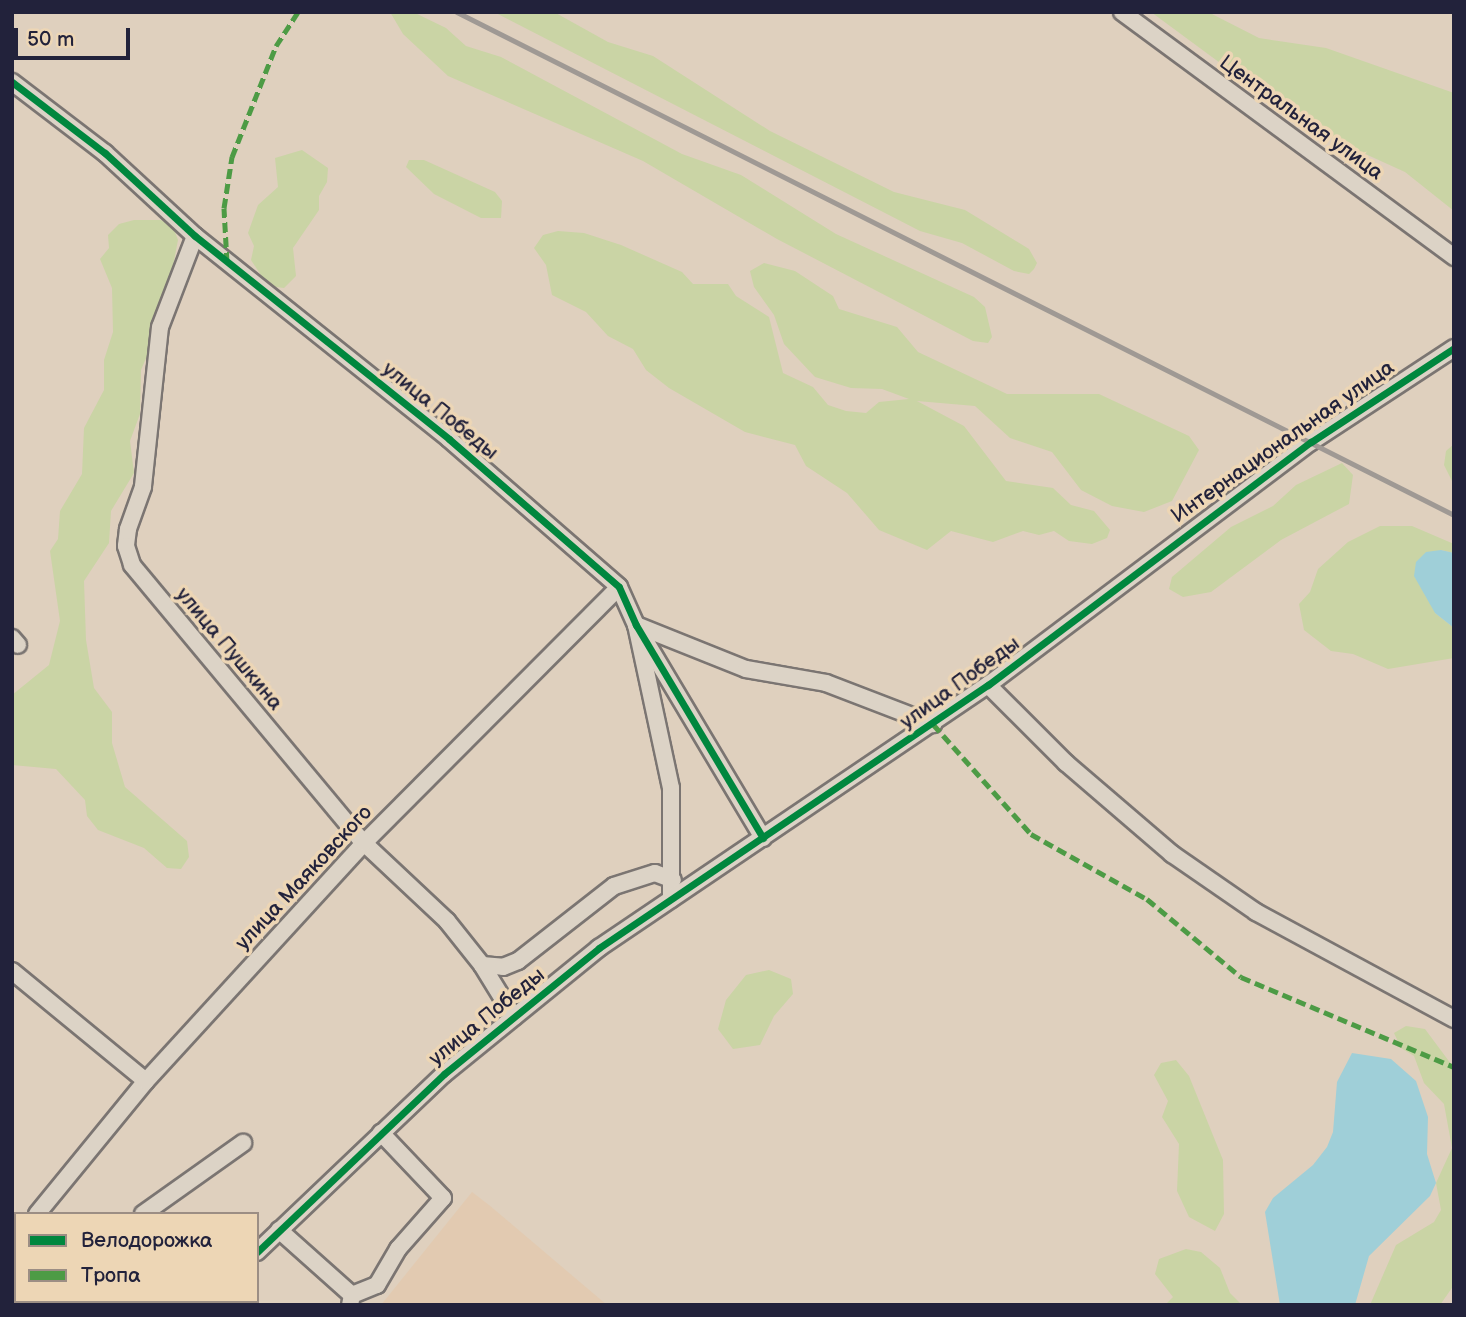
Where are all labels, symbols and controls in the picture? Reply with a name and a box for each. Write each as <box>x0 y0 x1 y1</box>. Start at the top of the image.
scale bar <box>18 14 133 58</box>
text: 50 m <box>27 27 74 52</box>
street label: Центральная улица <box>1214 50 1388 186</box>
street label: Интернациональная улица <box>1167 355 1399 529</box>
street label: улица Победы <box>377 357 503 465</box>
street label: улица Пушкина <box>170 582 288 716</box>
street label: улица Победы <box>895 631 1025 735</box>
street label: улица Маяковского <box>230 800 378 956</box>
street label: улица Победы <box>424 963 550 1071</box>
legend <box>14 1212 259 1303</box>
text: Велодорожка <box>81 1228 212 1253</box>
text: Тропа <box>81 1263 141 1288</box>

